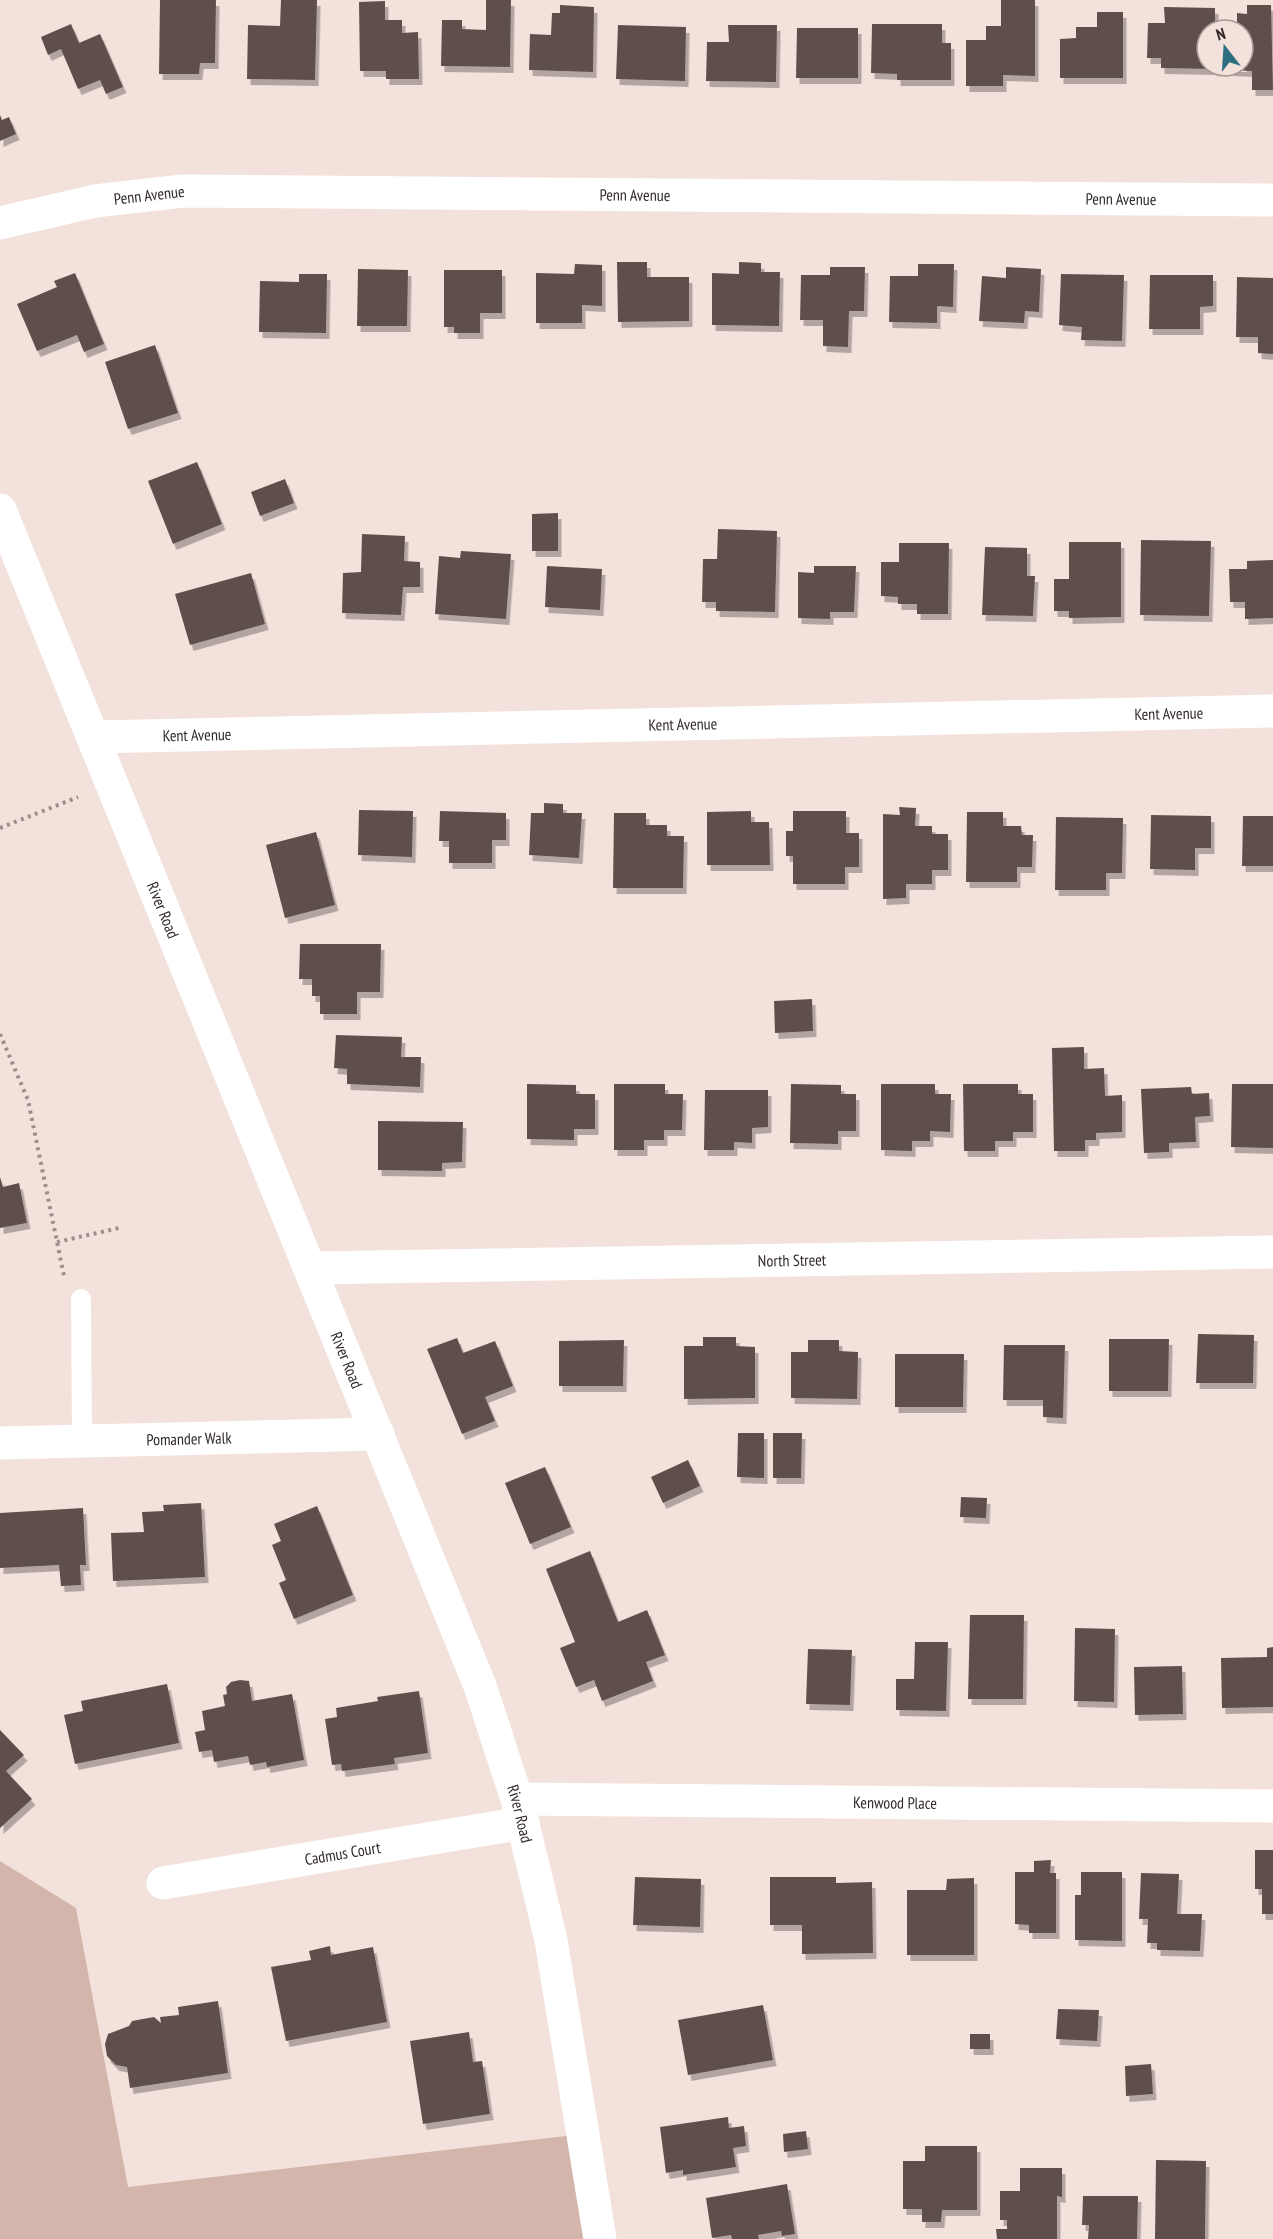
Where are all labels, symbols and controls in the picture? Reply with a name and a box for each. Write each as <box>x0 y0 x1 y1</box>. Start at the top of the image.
north arrow <box>1195 18 1255 78</box>
text: N <box>1214 23 1228 44</box>
street label: Penn Avenue <box>113 181 185 209</box>
street label: Penn Avenue <box>599 184 670 205</box>
street label: Penn Avenue <box>1085 188 1156 209</box>
street label: Kent Avenue <box>1134 703 1203 724</box>
street label: Kent Avenue <box>648 713 717 735</box>
street label: Kent Avenue <box>162 724 232 745</box>
street label: River Road <box>143 879 184 941</box>
street label: North Street <box>758 1249 827 1271</box>
street label: River Road <box>326 1329 367 1391</box>
street label: Pomander Walk <box>146 1427 233 1450</box>
street label: River Road <box>503 1782 537 1845</box>
street label: Kenwood Place <box>853 1792 937 1813</box>
street label: Cadmus Court <box>303 1837 383 1869</box>

